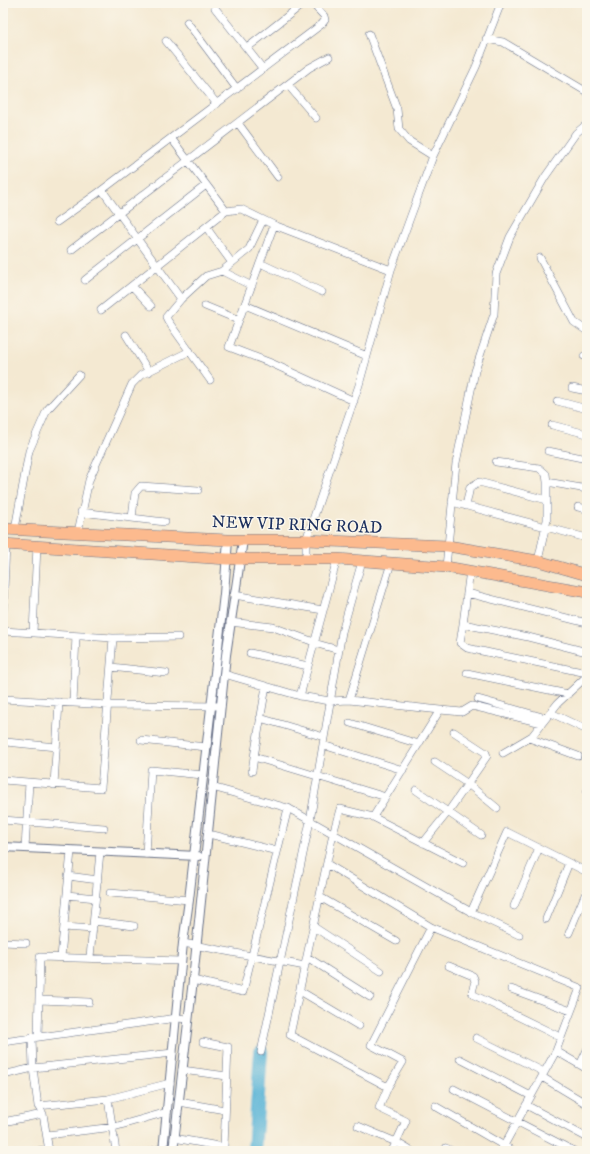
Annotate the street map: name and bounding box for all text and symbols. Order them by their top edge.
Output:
street label: NEW VIP RING ROAD [211,511,383,539]

